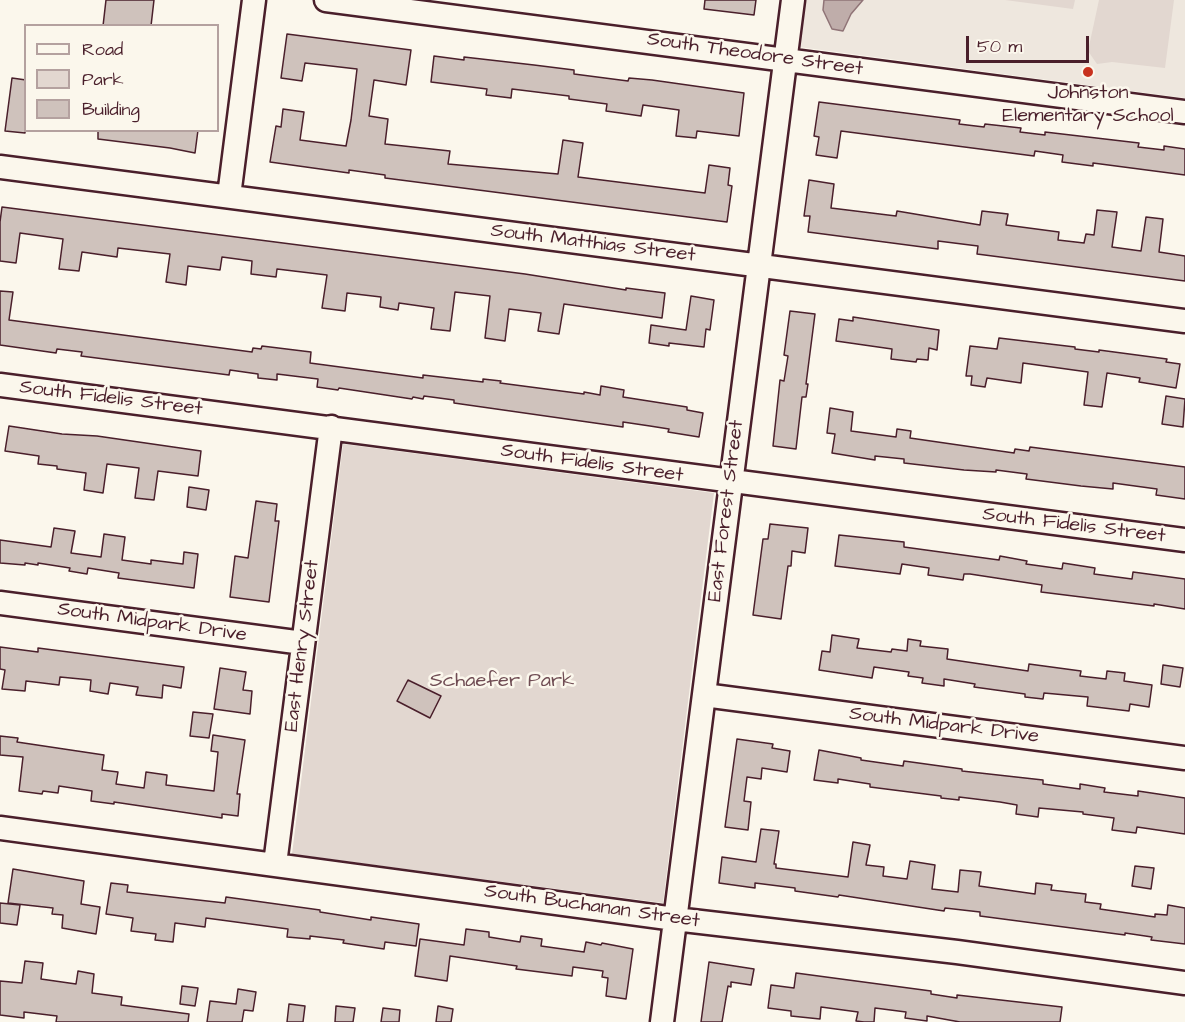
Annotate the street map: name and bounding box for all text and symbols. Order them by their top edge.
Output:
legend [24,24,219,132]
scale bar [969,24,1092,62]
street label: South Theodore Street [646,28,864,82]
text: 50 m [977,34,1022,59]
text: Road [82,37,123,62]
marker: Johnston Elementary School [1081,65,1095,79]
text: Park [82,67,124,92]
place label: Johnston Elementary School [1002,82,1174,129]
text: Building [82,97,140,122]
street label: South Matthias Street [489,220,697,268]
street label: South Fidelis Street [18,376,204,422]
street label: East Forest Street [704,419,750,603]
street label: South Fidelis Street [499,439,685,489]
street label: South Fidelis Street [981,503,1167,549]
street label: East Henry Street [281,559,325,733]
street label: South Midpark Drive [56,598,248,648]
park label: Schaefer Park [430,670,574,694]
street label: South Midpark Drive [848,702,1040,750]
street label: South Buchanan Street [483,880,701,934]

